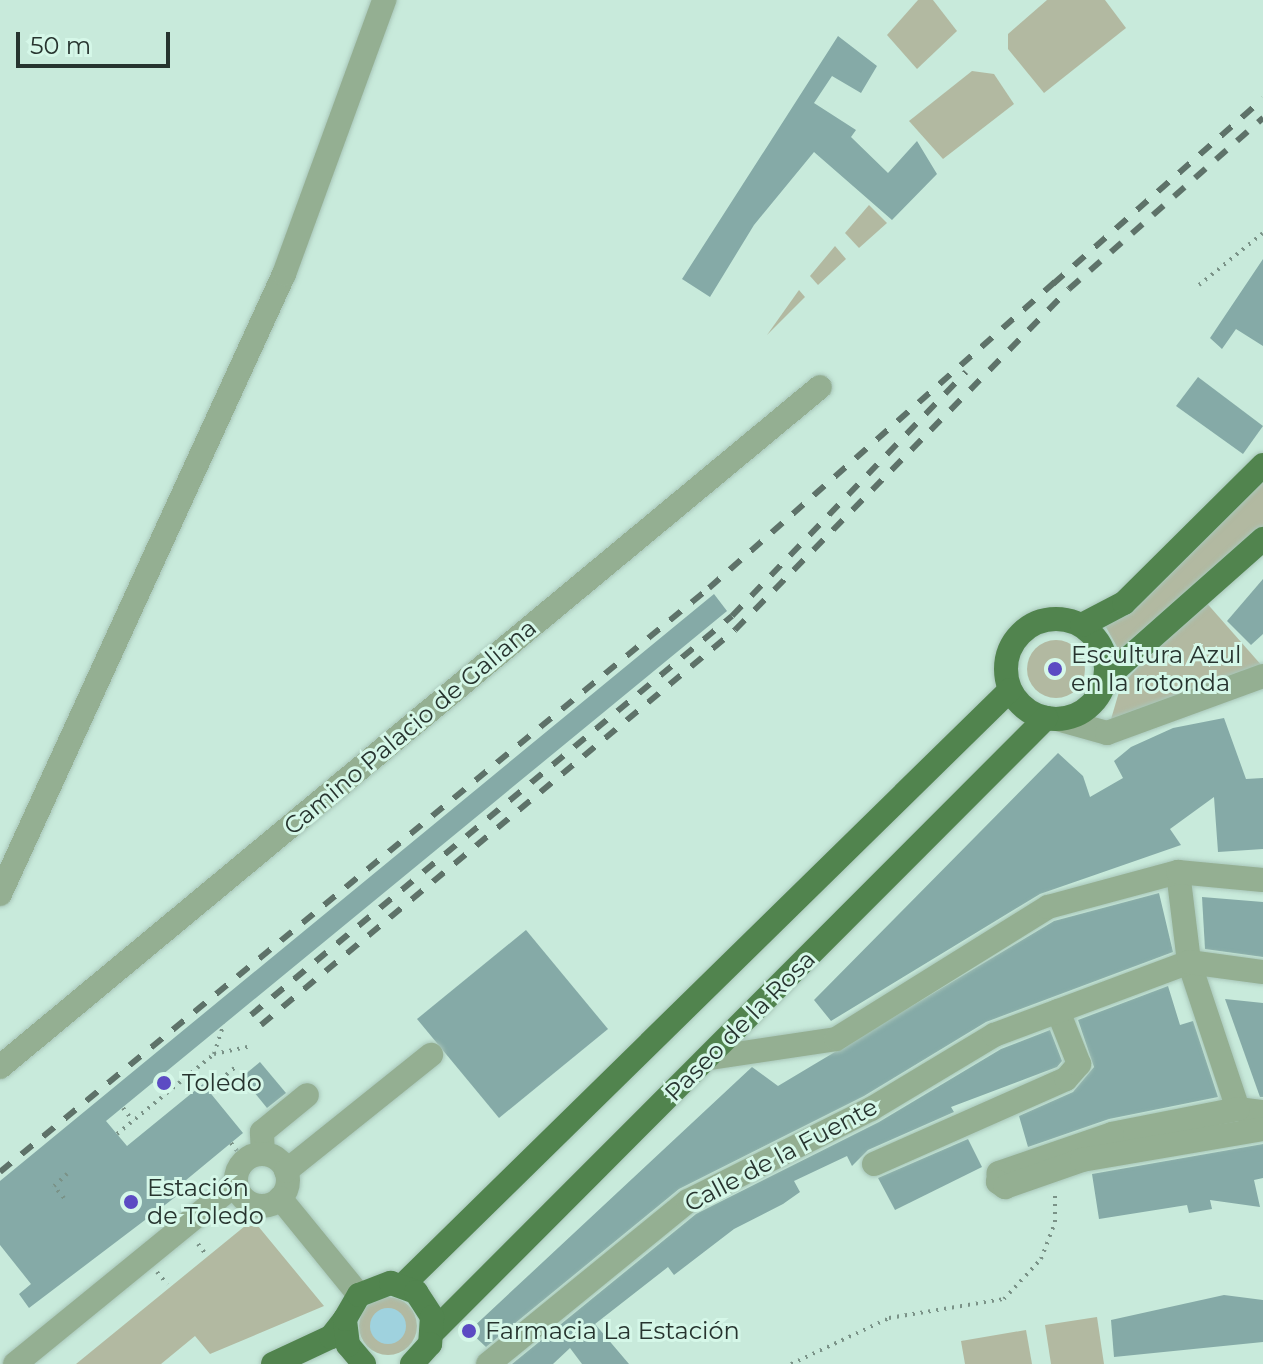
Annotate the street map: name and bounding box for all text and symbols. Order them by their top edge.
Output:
scale bar [20,16,174,66]
text: 50 m [30,31,91,60]
street label: Camino Palacio de Galiana [278,613,542,841]
place label: Escultura Azul en la rotonda [1071,641,1241,697]
marker: Escultura Azul en la rotonda [1046,660,1064,678]
street label: Paseo de la Rosa [659,945,821,1107]
place label: Toledo [182,1069,262,1097]
marker: Toledo [153,1072,175,1094]
street label: Calle de la Fuente [680,1092,882,1218]
place label: Estación de Toledo [147,1174,264,1230]
marker: Estación de Toledo [122,1193,140,1211]
place label: Farmacia La Estación [485,1317,740,1345]
marker: Farmacia La Estación [460,1322,478,1340]

